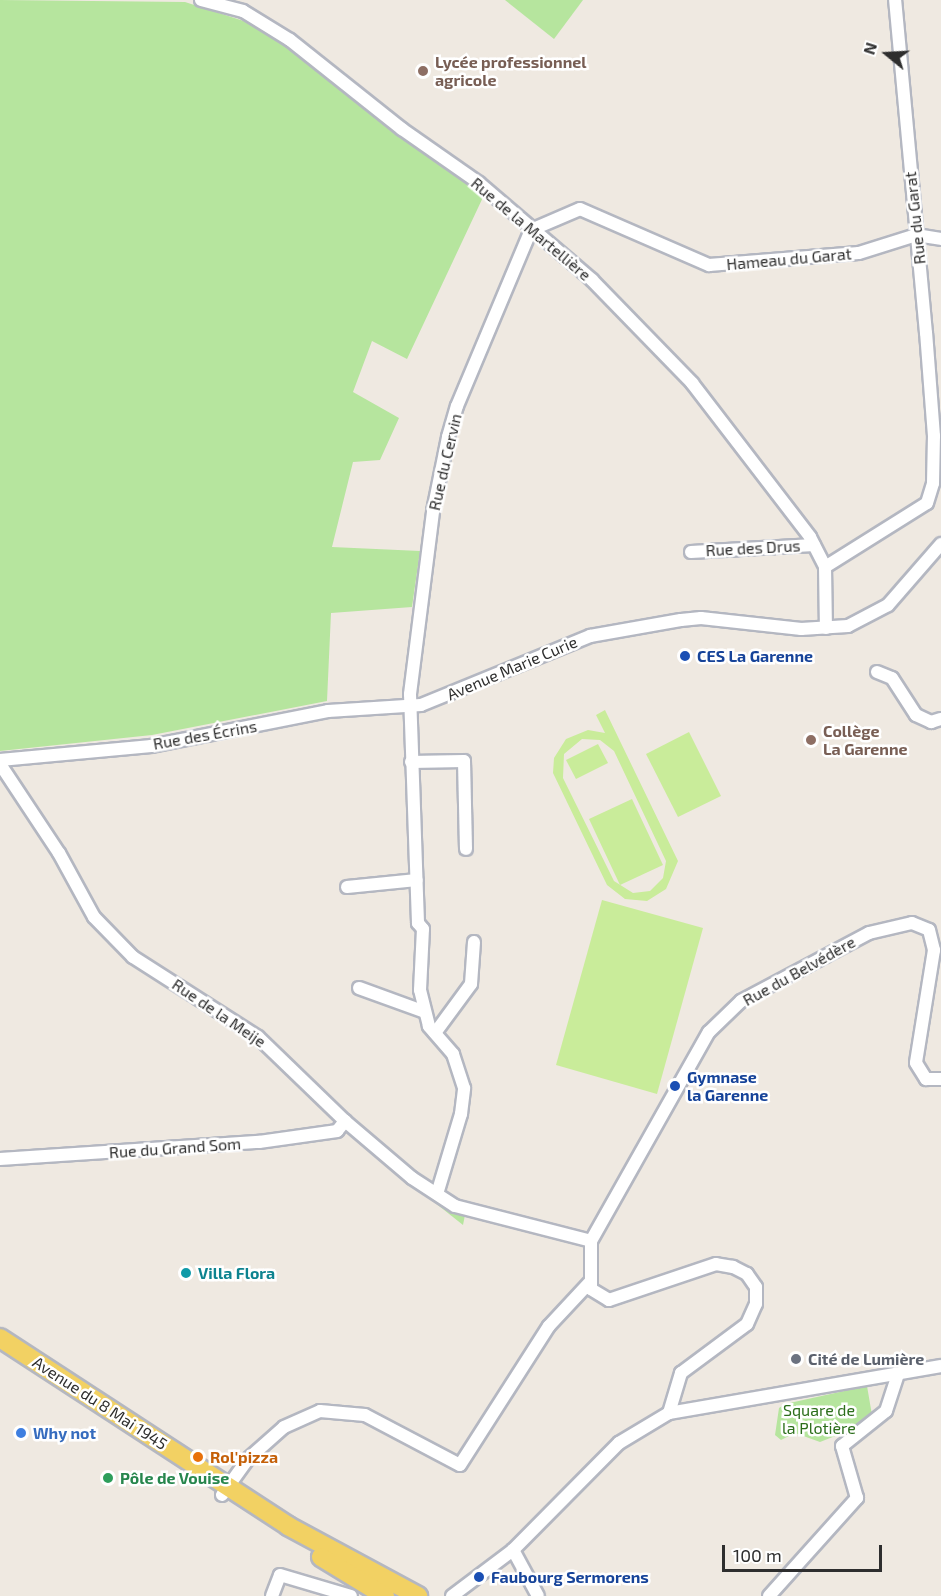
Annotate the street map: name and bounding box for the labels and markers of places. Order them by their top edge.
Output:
place label: Lycée professionnel agricole [435,52,587,90]
marker: Lycée professionnel agricole [416,64,430,78]
place label: CES La Garenne [697,646,813,666]
marker: CES La Garenne [678,649,692,663]
place label: Collège La Garenne [823,721,908,759]
marker: Collège La Garenne [804,733,818,747]
place label: Gymnase la Garenne [687,1067,768,1105]
marker: Gymnase la Garenne [668,1079,682,1093]
place label: Villa Flora [198,1263,275,1283]
marker: Villa Flora [179,1266,193,1280]
place label: Cité de Lumière [808,1349,924,1369]
marker: Cité de Lumière [789,1352,803,1366]
place label: Why not [33,1423,96,1443]
marker: Why not [14,1426,28,1440]
place label: Rol'pizza [210,1447,278,1467]
marker: Rol'pizza [191,1450,205,1464]
place label: Pôle de Vouise [120,1468,230,1488]
marker: Pôle de Vouise [101,1471,115,1485]
place label: Faubourg Sermorens [491,1567,649,1587]
marker: Faubourg Sermorens [472,1570,486,1584]

